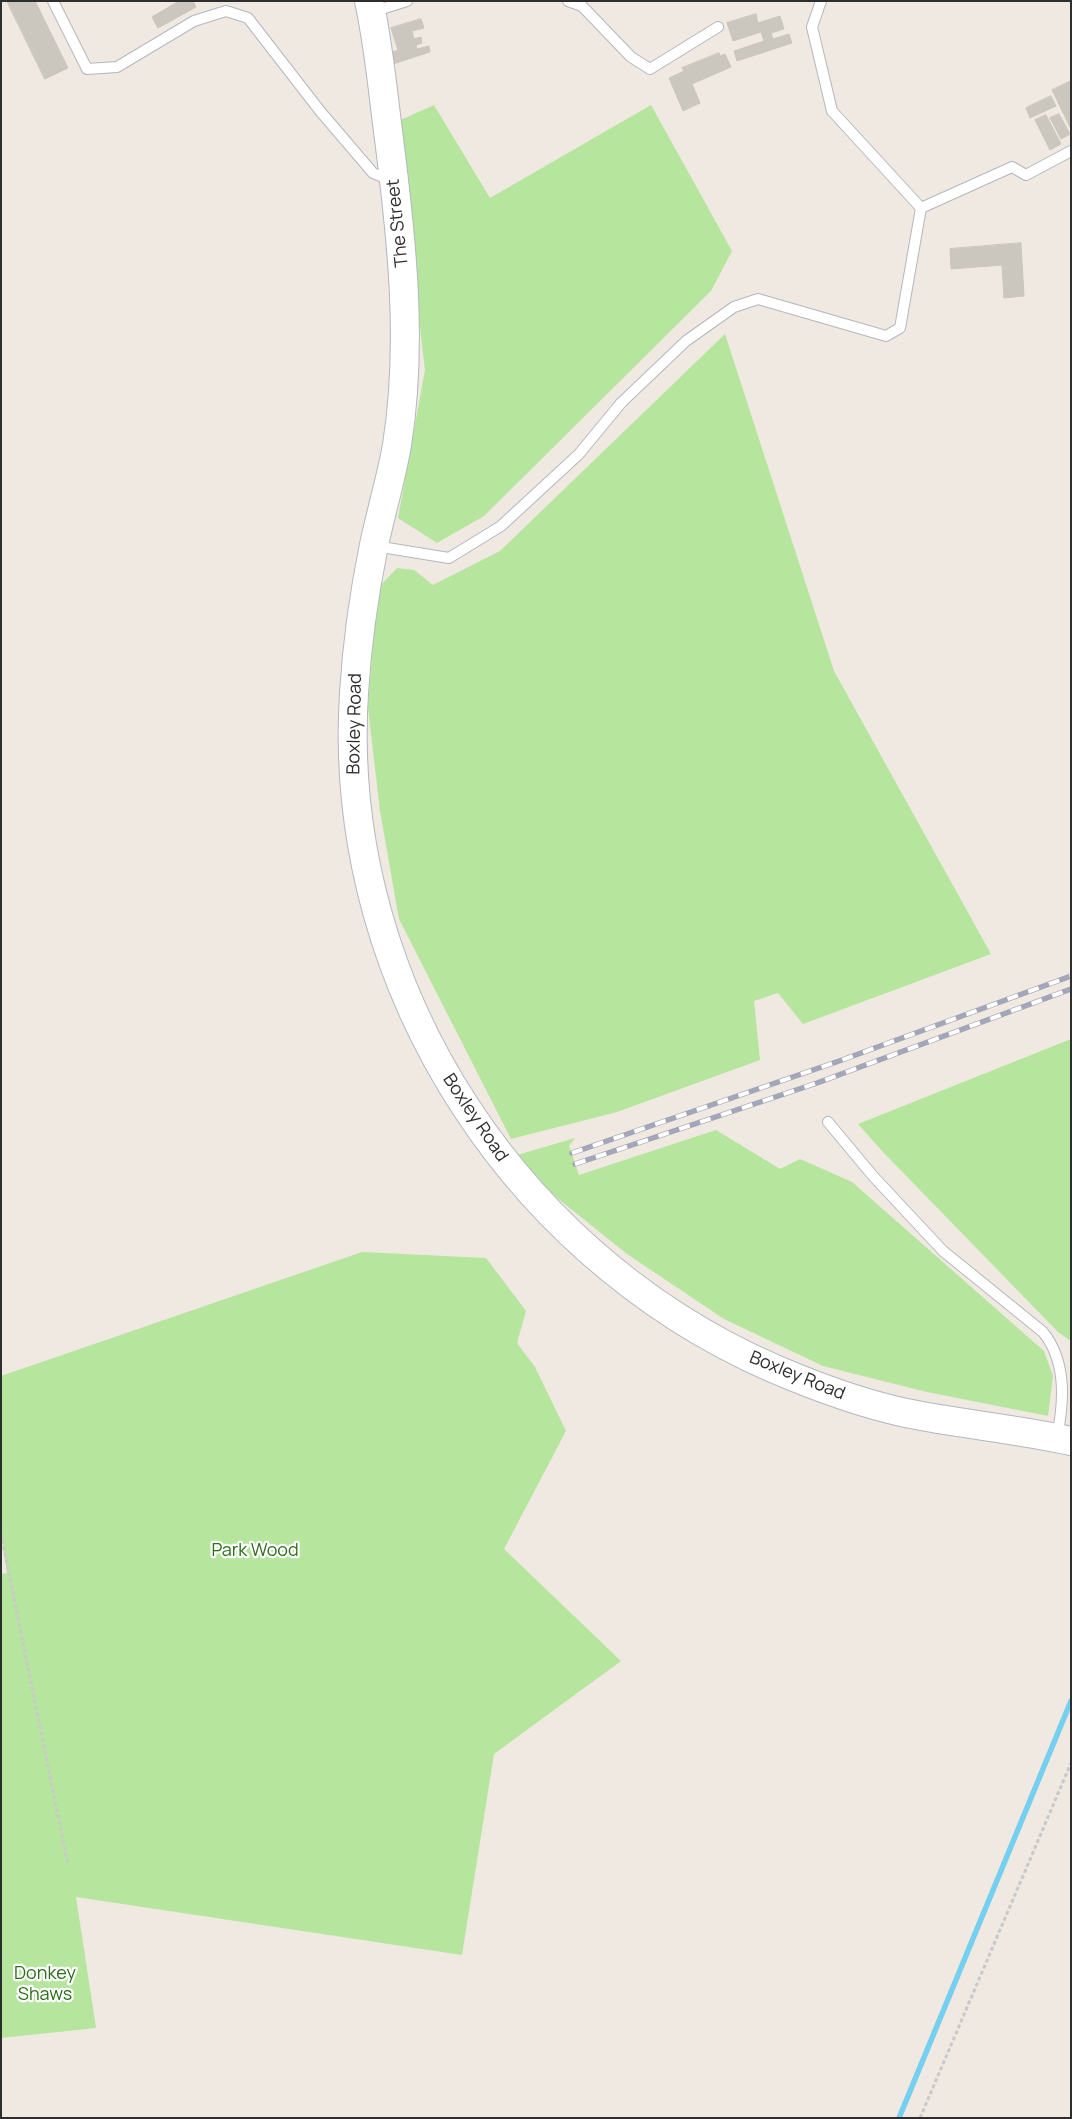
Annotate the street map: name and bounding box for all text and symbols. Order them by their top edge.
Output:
street label: The Street [383,178,413,268]
street label: Boxley Road [343,673,367,775]
street label: Boxley Road [438,1070,512,1166]
street label: Boxley Road [746,1347,848,1405]
park label: Park Wood [211,1540,299,1562]
park label: Donkey Shaws [14,1963,76,2006]

